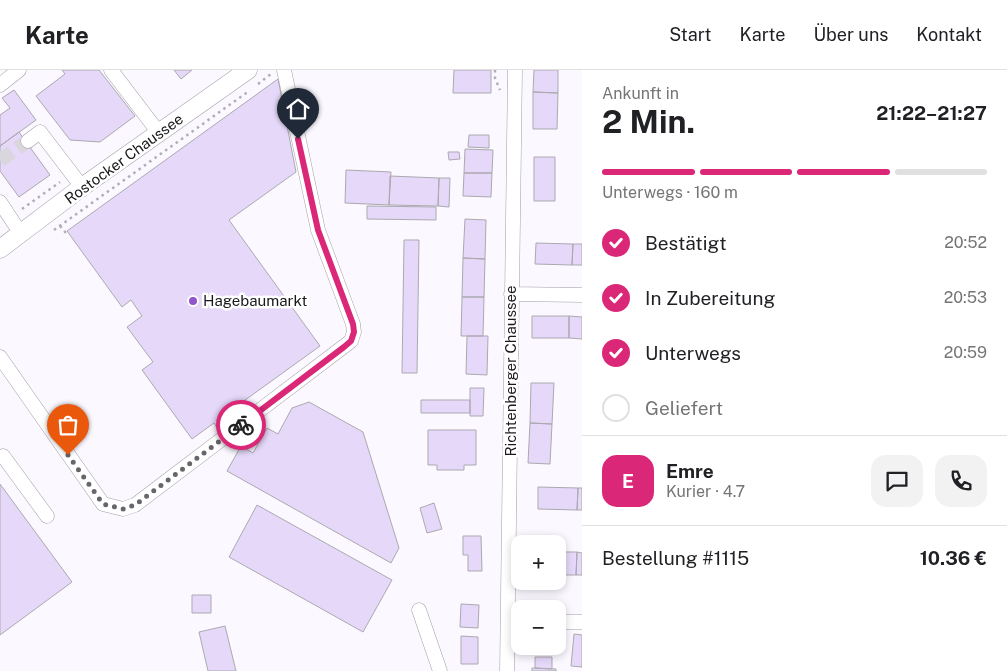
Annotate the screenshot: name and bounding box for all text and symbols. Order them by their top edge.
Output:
text: Karte [25,21,89,49]
text: Start [669,24,712,45]
text: Karte [740,24,785,45]
text: Über uns [813,24,888,45]
text: Kontakt [916,24,982,45]
text: Ankunft in [602,84,679,103]
pin [277,88,319,139]
icon: home [284,95,312,123]
text: 21:22–21:27 [876,102,987,124]
text: 2 Min. [602,103,695,140]
street label: Rostocker Chaussee [61,110,186,207]
text: Unterwegs · 160 m [602,183,738,202]
icon: check [602,229,630,257]
text: Bestätigt [645,232,727,254]
text: 20:52 [944,233,987,252]
icon: check [602,284,630,312]
street label: Richtenberger Chaussee [502,285,519,457]
text: In Zubereitung [645,287,775,309]
text: 20:53 [944,288,987,307]
place label: Hagebaumarkt [203,292,308,309]
marker: Hagebaumarkt [187,295,199,307]
icon: check [602,339,630,367]
text: Unterwegs [645,342,741,364]
text: 20:59 [944,343,987,362]
text: Geliefert [645,397,723,419]
courier [216,400,266,450]
pin [47,404,89,455]
icon: bag [54,411,82,439]
icon: bike [227,411,255,439]
button: chat [871,455,923,507]
button: phone [935,455,987,507]
text: Emre [666,460,714,482]
text: E [622,470,634,492]
text: Kurier · 4.7 [666,482,745,501]
map controls [511,535,566,655]
button: + [511,535,566,590]
text: Bestellung #1115 [602,547,749,569]
text: 10.36 € [920,547,987,569]
button: − [511,600,566,655]

